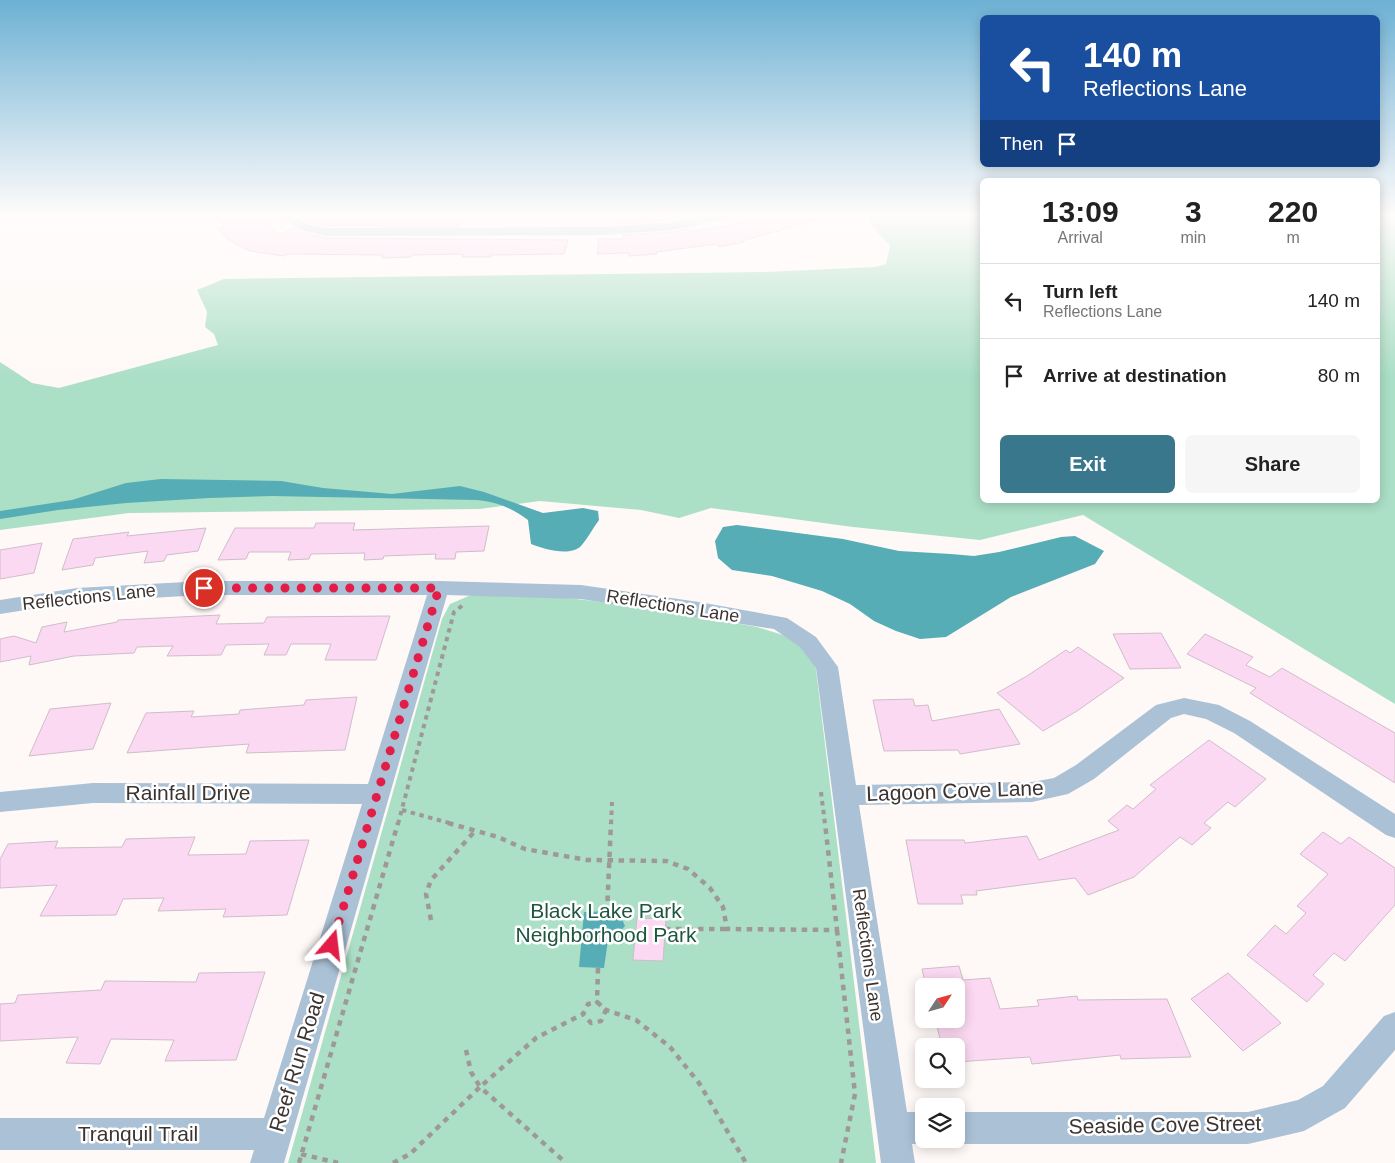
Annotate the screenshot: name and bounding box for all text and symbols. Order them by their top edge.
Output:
icon: left [1000,35,1065,100]
text: 140 m [1083,35,1182,74]
text: Reflections Lane [1083,76,1247,101]
icon: arrive [1053,130,1081,158]
text: Then [1000,133,1043,154]
text: 13:09 [1042,195,1119,228]
text: 3 [1185,195,1202,228]
text: 220 [1268,195,1318,228]
text: Arrival [1058,229,1103,246]
text: min [1180,229,1206,246]
text: m [1286,229,1300,246]
text: Turn left [1043,281,1118,302]
icon: left [1000,287,1028,315]
text: 140 m [1307,290,1360,311]
text: Reflections Lane [1043,303,1162,320]
icon: arrive [1000,362,1028,390]
text: Arrive at destination [1043,365,1227,386]
text: 80 m [1318,365,1360,386]
button: Exit [1000,435,1175,493]
button: Share [1185,435,1360,493]
pin [183,567,225,609]
icon: arrive [190,574,218,602]
street label: Reflections Lane [21,580,157,614]
street label: Reflections Lane [605,586,741,626]
street label: Lagoon Cove Lane [866,776,1044,805]
street label: Rainfall Drive [126,781,250,804]
street label: Reflections Lane [849,887,887,1023]
park label: Black Lake Park Neighborhood Park [516,899,697,946]
position arrow [305,918,357,970]
north arrow [915,978,965,1028]
map controls [915,978,965,1148]
street label: Reef Run Road [264,989,329,1134]
button: search [915,1038,965,1088]
button: layers [915,1098,965,1148]
street label: Seaside Cove Street [1069,1111,1262,1138]
street label: Tranquil Trail [78,1122,198,1145]

